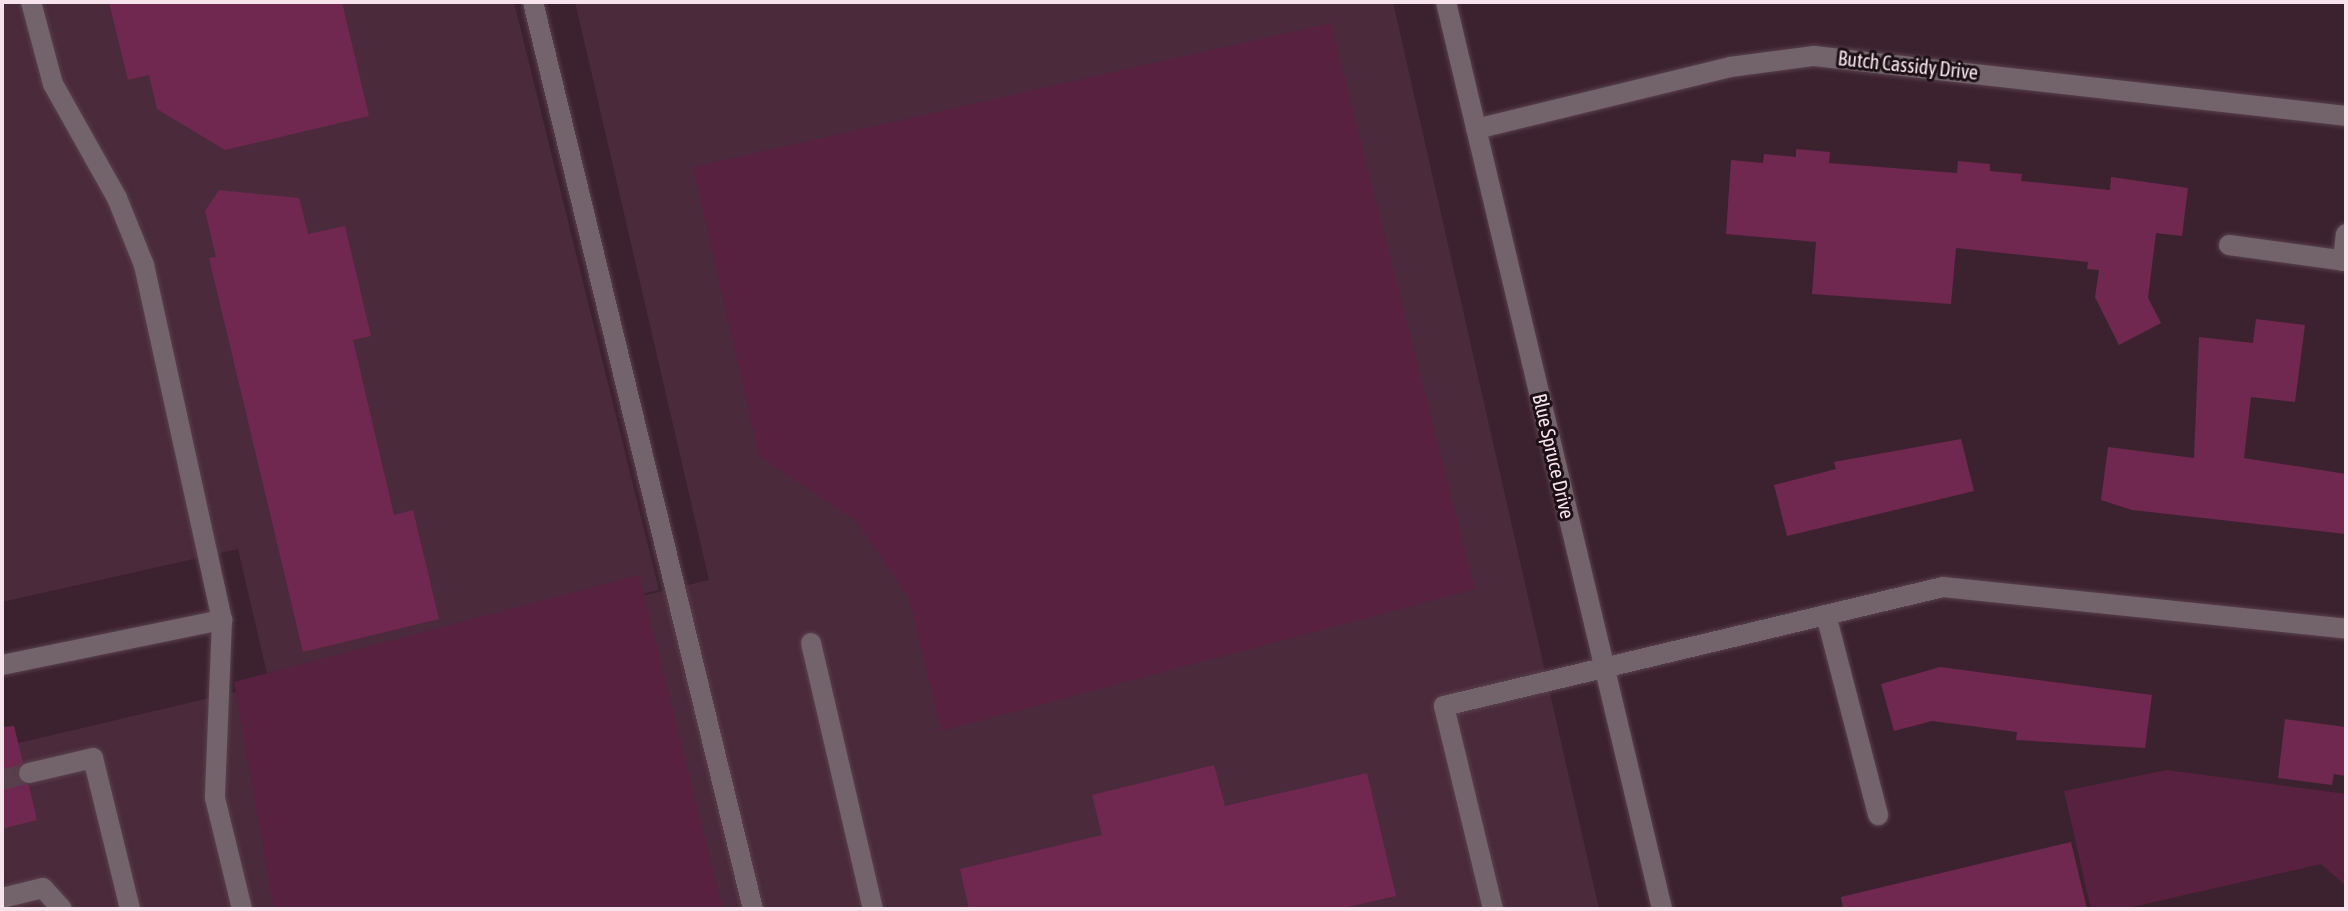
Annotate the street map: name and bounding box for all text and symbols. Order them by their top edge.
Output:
street label: Butch Cassidy Drive [1837,46,1979,84]
street label: Blue Spruce Drive [1528,391,1580,521]

